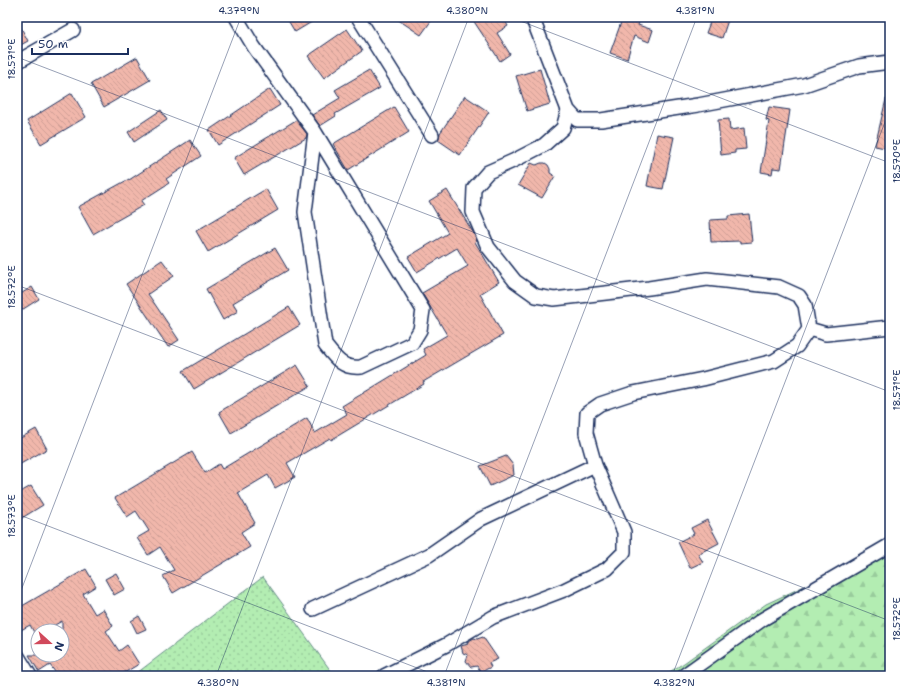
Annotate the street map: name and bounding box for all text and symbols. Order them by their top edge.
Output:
text: 4.379°N [218,4,260,17]
text: 4.380°N [446,4,488,17]
text: 4.381°N [675,4,715,17]
scale bar [32,30,128,56]
text: 50 m [38,36,68,52]
text: 18.571°E [5,39,18,79]
text: 18.570°E [890,139,903,183]
text: 18.572°E [5,265,18,309]
text: 18.571°E [890,370,903,410]
text: 18.573°E [5,494,18,538]
text: 18.572°E [890,597,903,641]
north arrow [30,623,70,663]
text: N [50,640,67,653]
text: 4.380°N [197,676,239,689]
text: 4.381°N [426,676,466,689]
text: 4.382°N [653,676,695,689]

